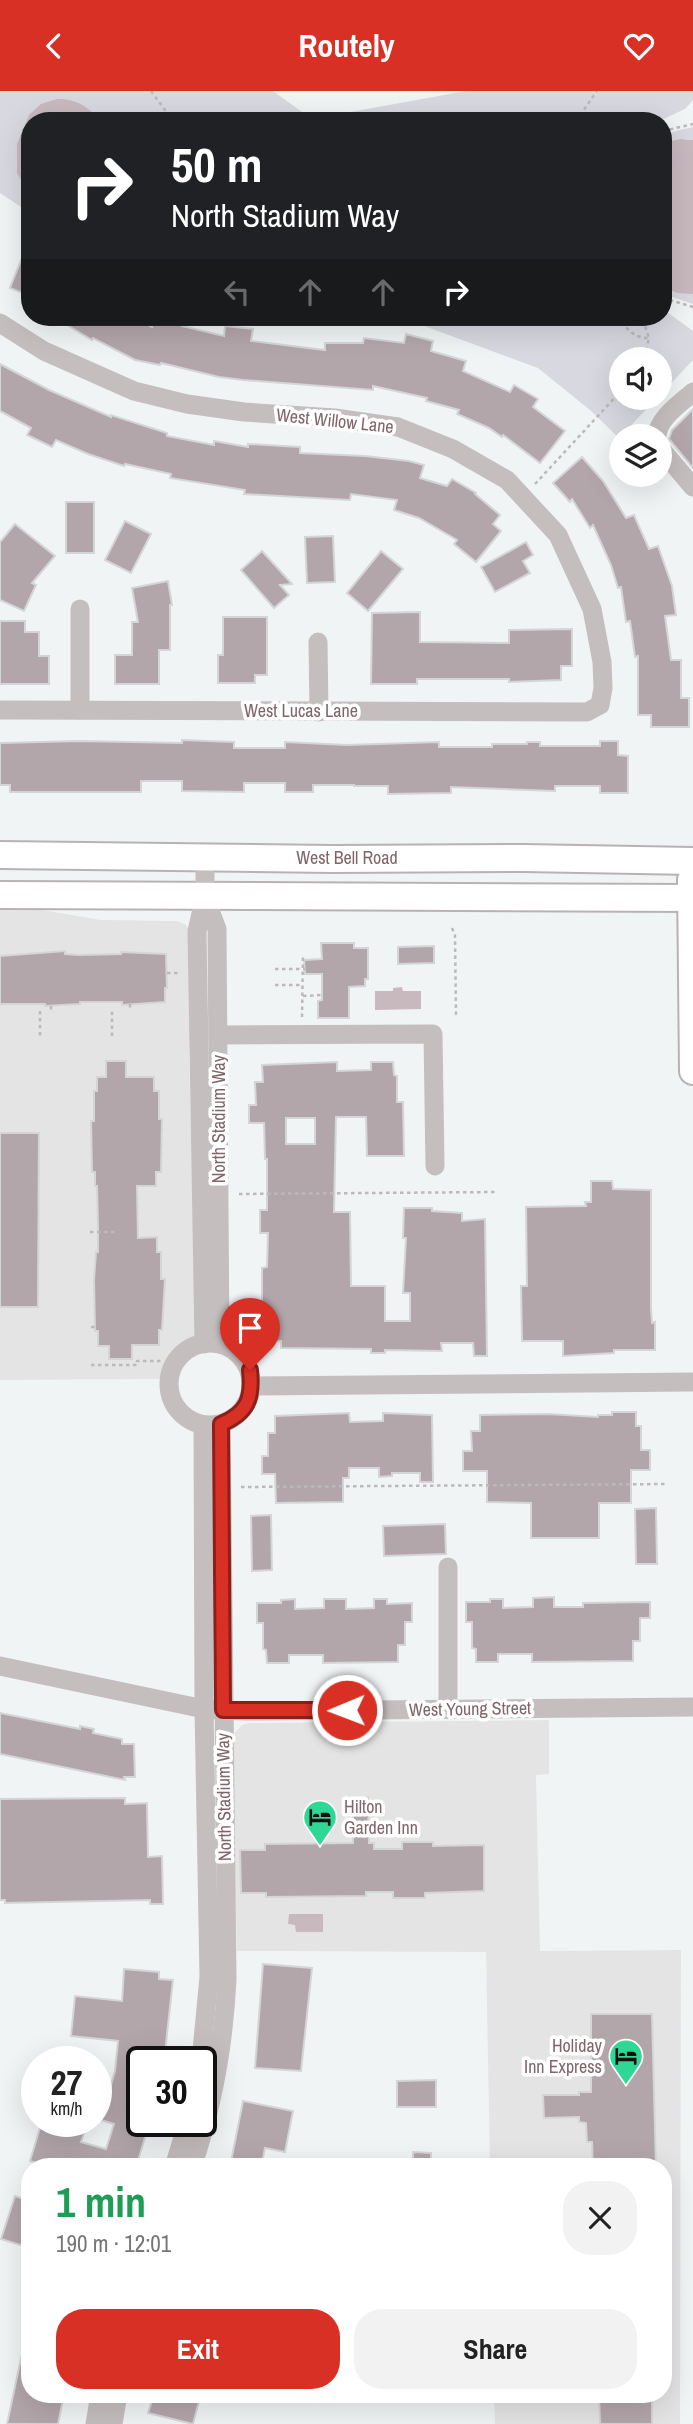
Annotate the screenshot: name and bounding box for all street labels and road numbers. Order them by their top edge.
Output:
street label: West Willow Lane [275,402,395,439]
street label: West Lucas Lane [244,698,358,723]
street label: West Bell Road [296,845,398,870]
street label: North Stadium Way [206,1054,231,1183]
street label: West Young Street [409,1695,531,1722]
street label: North Stadium Way [210,1732,237,1861]

